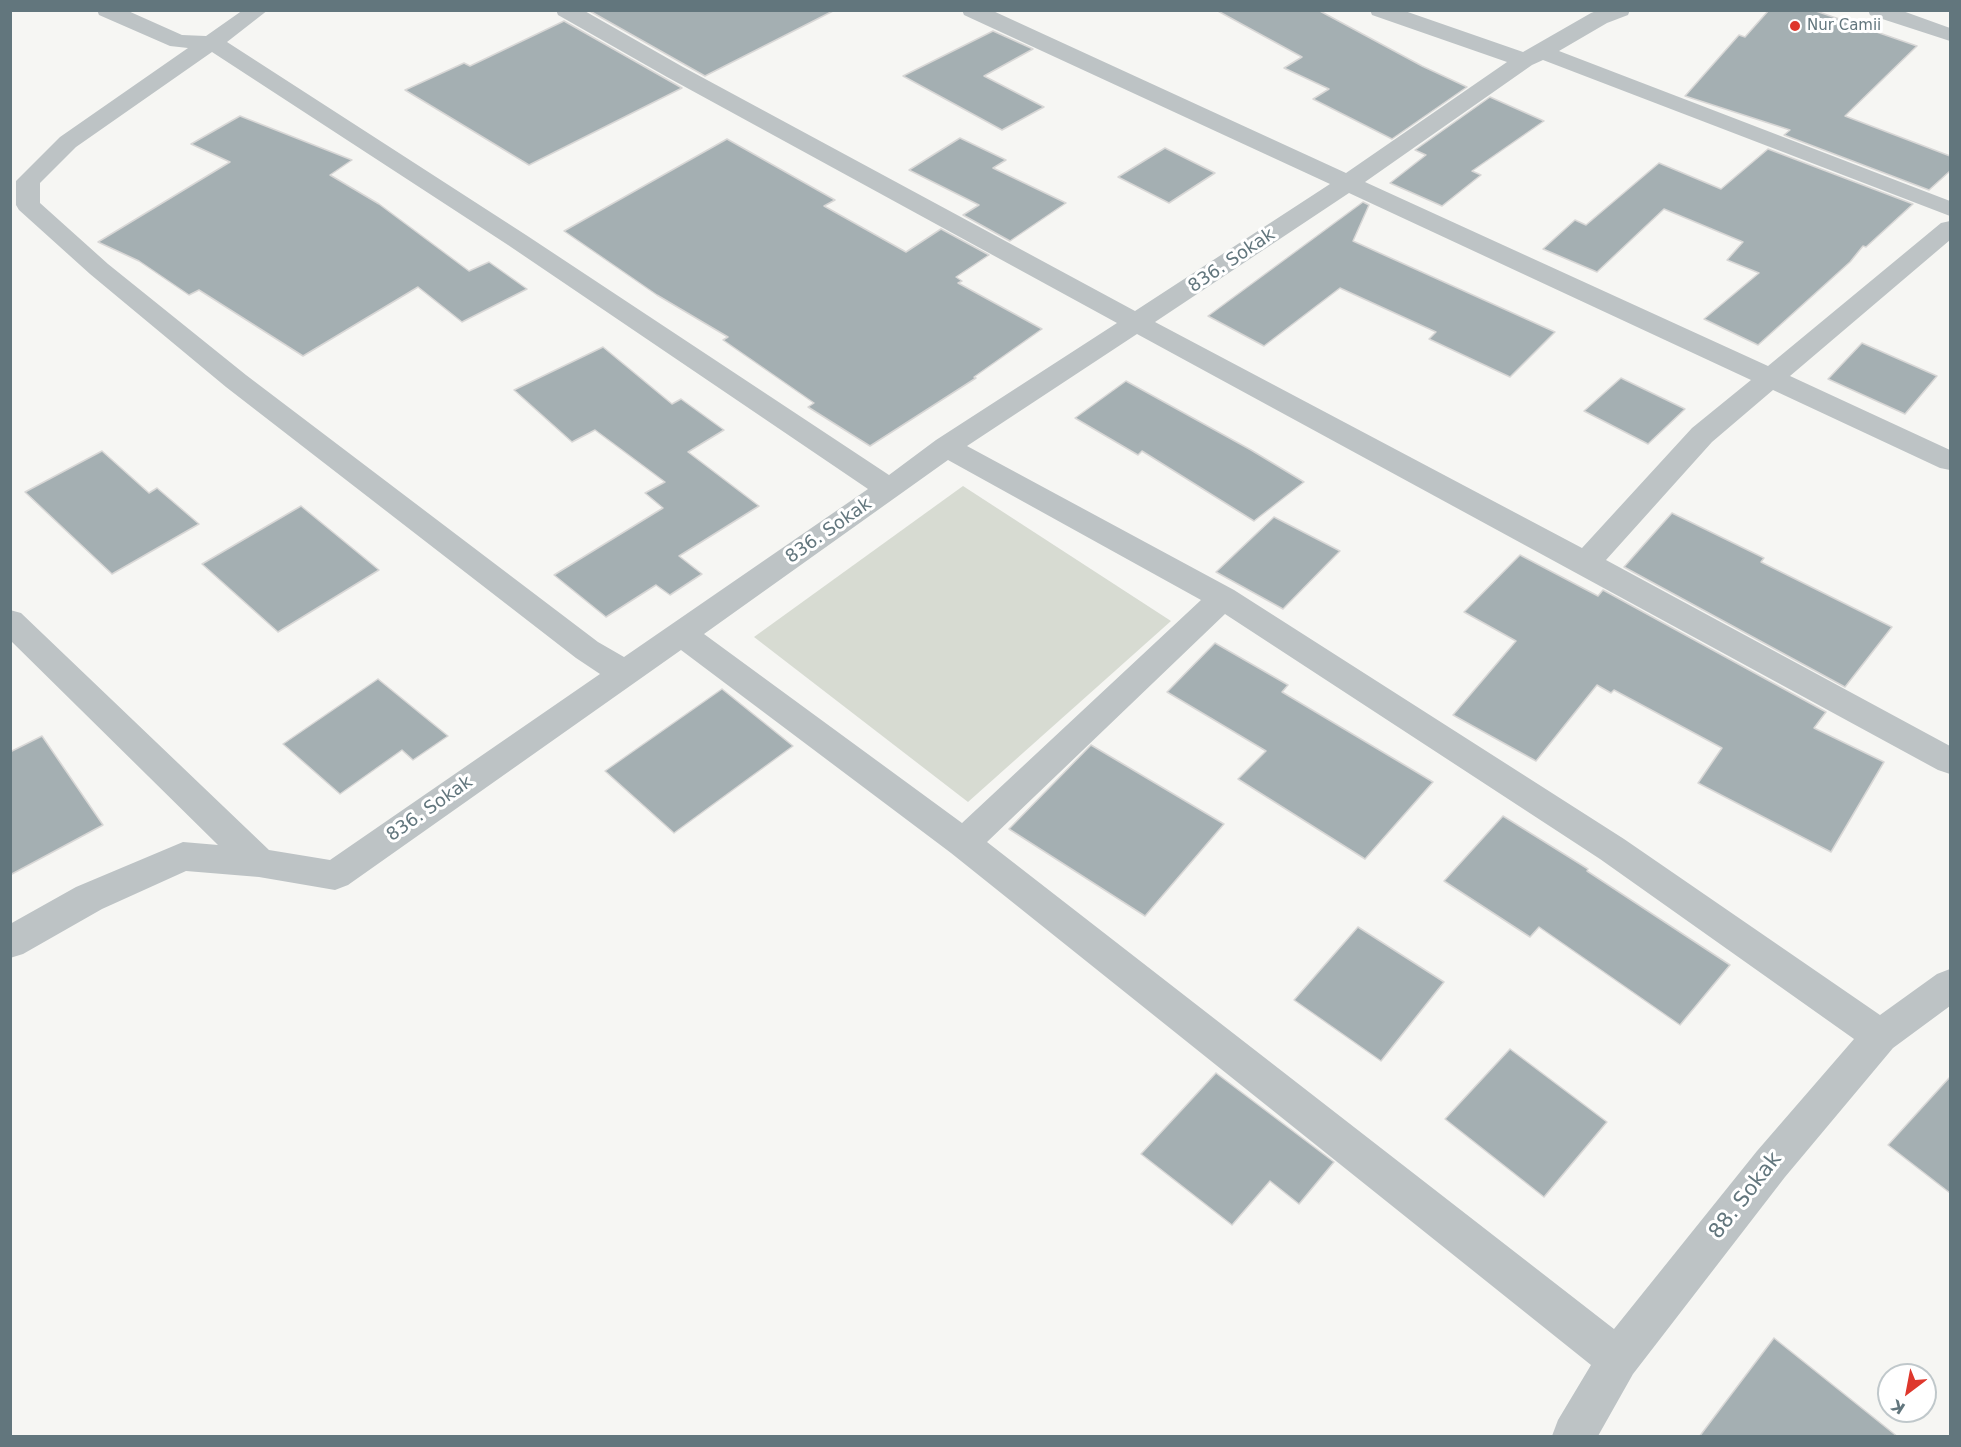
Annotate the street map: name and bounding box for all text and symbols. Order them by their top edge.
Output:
place label: Nur Camii [1807,17,1881,35]
marker: Nur Camii [1788,19,1802,33]
street label: 836. Sokak [1185,224,1279,298]
street label: 836. Sokak [782,494,876,568]
street label: 836. Sokak [383,772,477,846]
street label: 88. Sokak [1704,1148,1788,1244]
north arrow [1877,1363,1937,1423]
text: K [1888,1396,1909,1418]

